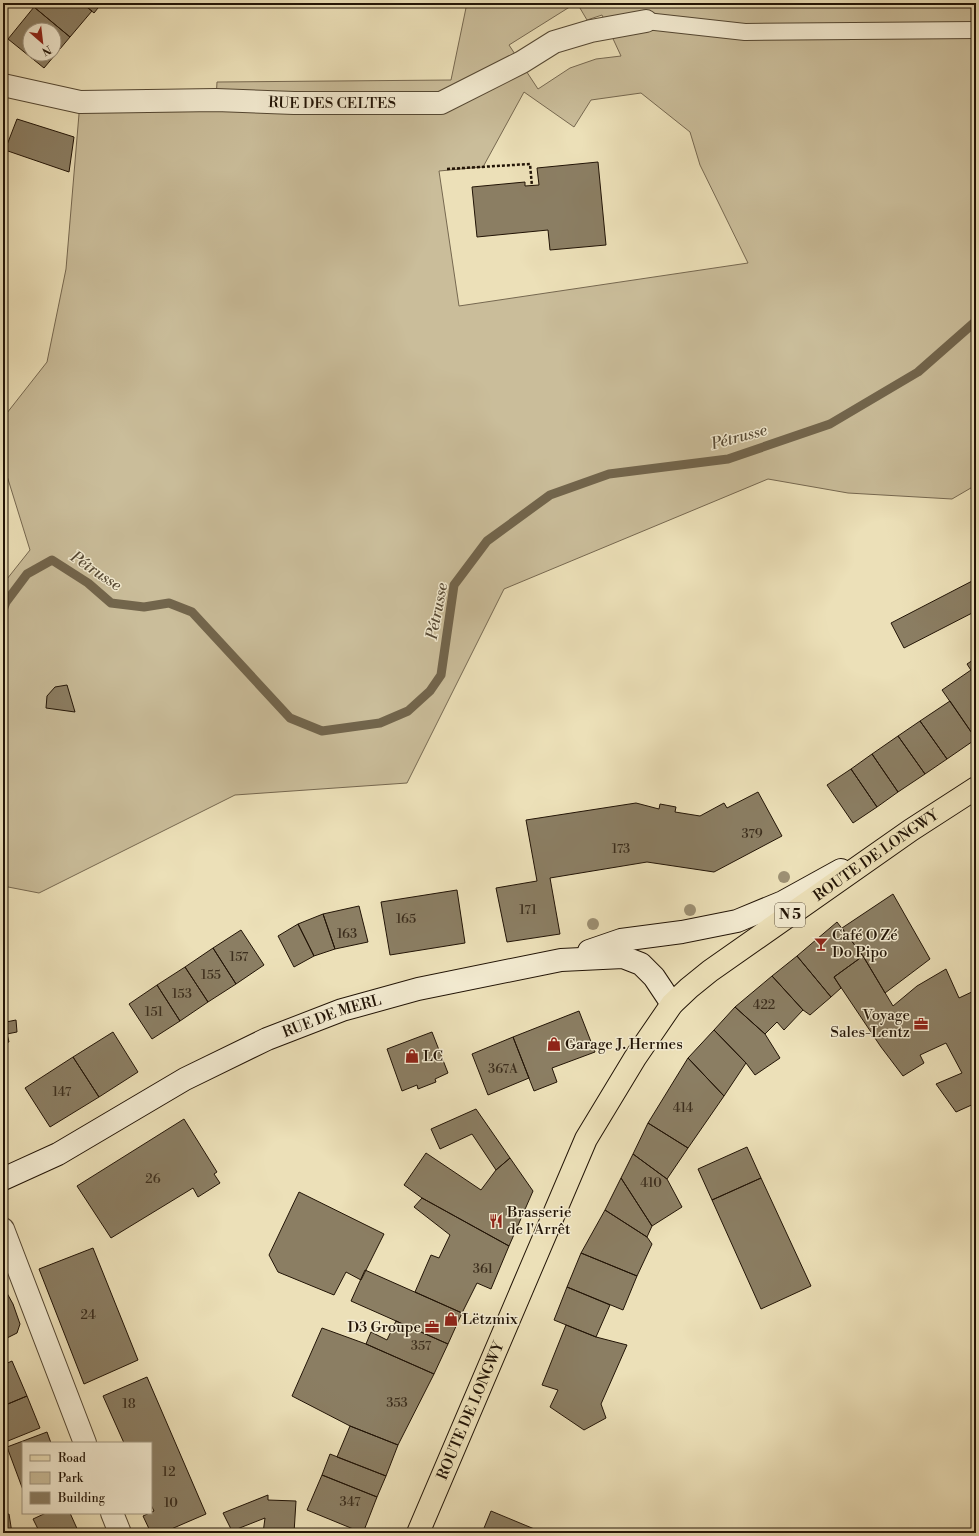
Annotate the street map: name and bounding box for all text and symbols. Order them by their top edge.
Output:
north arrow [22,22,62,62]
text: N [39,42,53,58]
street label: RUE DES CELTES [268,93,396,113]
water label: Pétrusse [708,420,770,454]
water label: Pétrusse [66,546,126,596]
water label: Pétrusse [422,581,452,642]
street label: ROUTE DE LONGWY [809,805,943,905]
house number: 379 [741,826,763,842]
house number: 173 [612,841,630,857]
house number: 171 [519,902,537,918]
road number: N 5 [775,903,805,927]
house number: 165 [396,911,416,927]
house number: 163 [337,926,357,942]
place label: Café O Zé Do Pipo [832,926,898,962]
bar icon: Café O Zé Do Pipo [813,936,829,952]
house number: 157 [230,949,249,965]
house number: 155 [201,967,221,983]
house number: 153 [172,986,192,1002]
street label: RUE DE MERL [279,990,383,1042]
house number: 422 [753,997,775,1013]
house number: 151 [145,1004,164,1020]
place label: Voyage Sales-Lentz [830,1006,910,1042]
office icon: Voyage Sales-Lentz [913,1016,929,1032]
place label: Garage J. Hermes [565,1035,683,1054]
shop icon: Garage J. Hermes [546,1036,562,1052]
place label: LC [423,1047,443,1066]
shop icon: LC [404,1048,420,1064]
house number: 367A [488,1061,519,1077]
house number: 147 [53,1084,72,1100]
house number: 414 [673,1100,694,1116]
house number: 26 [145,1171,161,1187]
house number: 410 [640,1175,662,1191]
place label: Brasserie de l'Arrêt [506,1203,572,1239]
restaurant icon: Brasserie de l'Arrêt [488,1213,504,1229]
house number: 361 [473,1261,494,1277]
house number: 24 [80,1307,96,1323]
place label: Lëtzmix [462,1310,518,1329]
shop icon: Lëtzmix [443,1311,459,1327]
place label: D3 Groupe [347,1318,421,1337]
office icon: D3 Groupe [424,1319,440,1335]
house number: 357 [411,1338,432,1354]
street label: ROUTE DE LONGWY [432,1338,508,1483]
house number: 353 [386,1395,408,1411]
house number: 18 [122,1396,136,1412]
legend [22,1442,152,1514]
text: Road [58,1451,86,1466]
house number: 12 [162,1464,176,1480]
text: Park [58,1471,84,1486]
text: Building [57,1491,106,1506]
house number: 347 [339,1494,361,1510]
house number: 10 [164,1495,178,1511]

